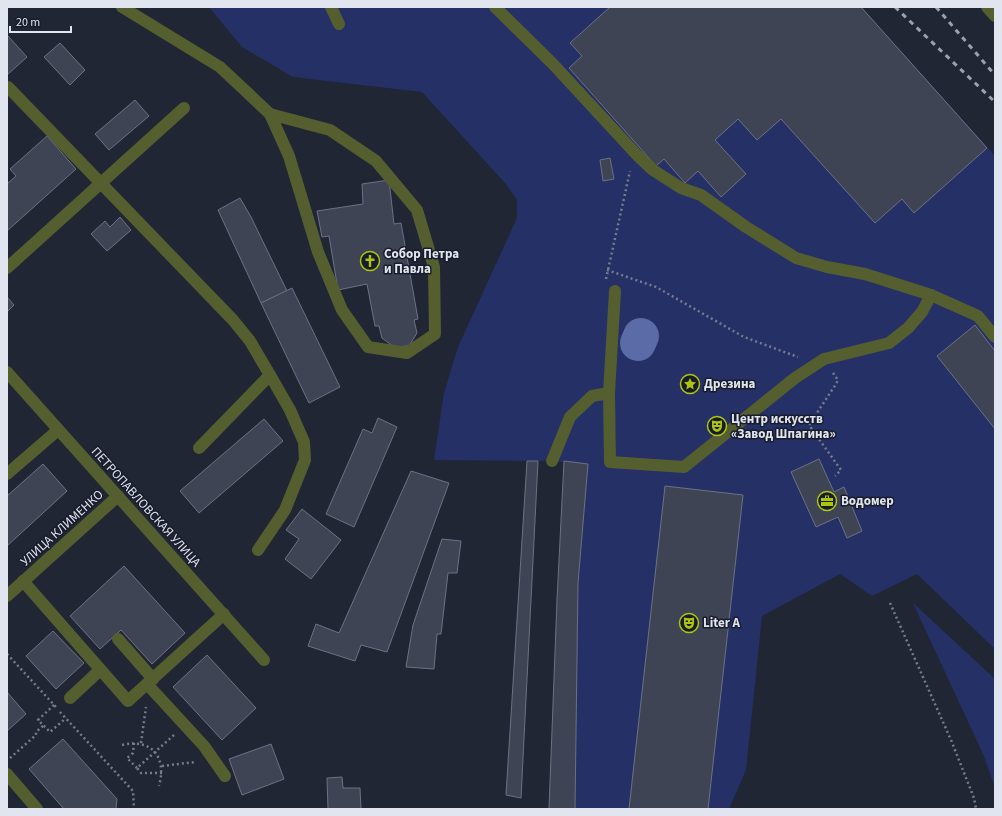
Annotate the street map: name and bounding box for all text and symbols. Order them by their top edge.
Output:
scale bar [10,8,71,34]
text: 20 m [16,14,40,31]
place label: Собор Петра и Павла [384,245,459,278]
church icon: Собор Петра и Павла [359,250,381,272]
place icon: Дрезина [679,373,701,395]
place label: Дрезина [704,375,755,393]
place label: Центр искусств «Завод Шпагина» [731,410,836,443]
theatre icon: Центр искусств «Завод Шпагина» [706,415,728,437]
street label: ПЕТРОПАВЛОВСКАЯ УЛИЦА [87,443,205,572]
street label: УЛИЦА КЛИМЕНКО [17,486,107,570]
office icon: Водомер [816,490,838,512]
place label: Водомер [841,492,894,510]
theatre icon: Liter A [678,612,700,634]
place label: Liter A [703,614,741,632]

